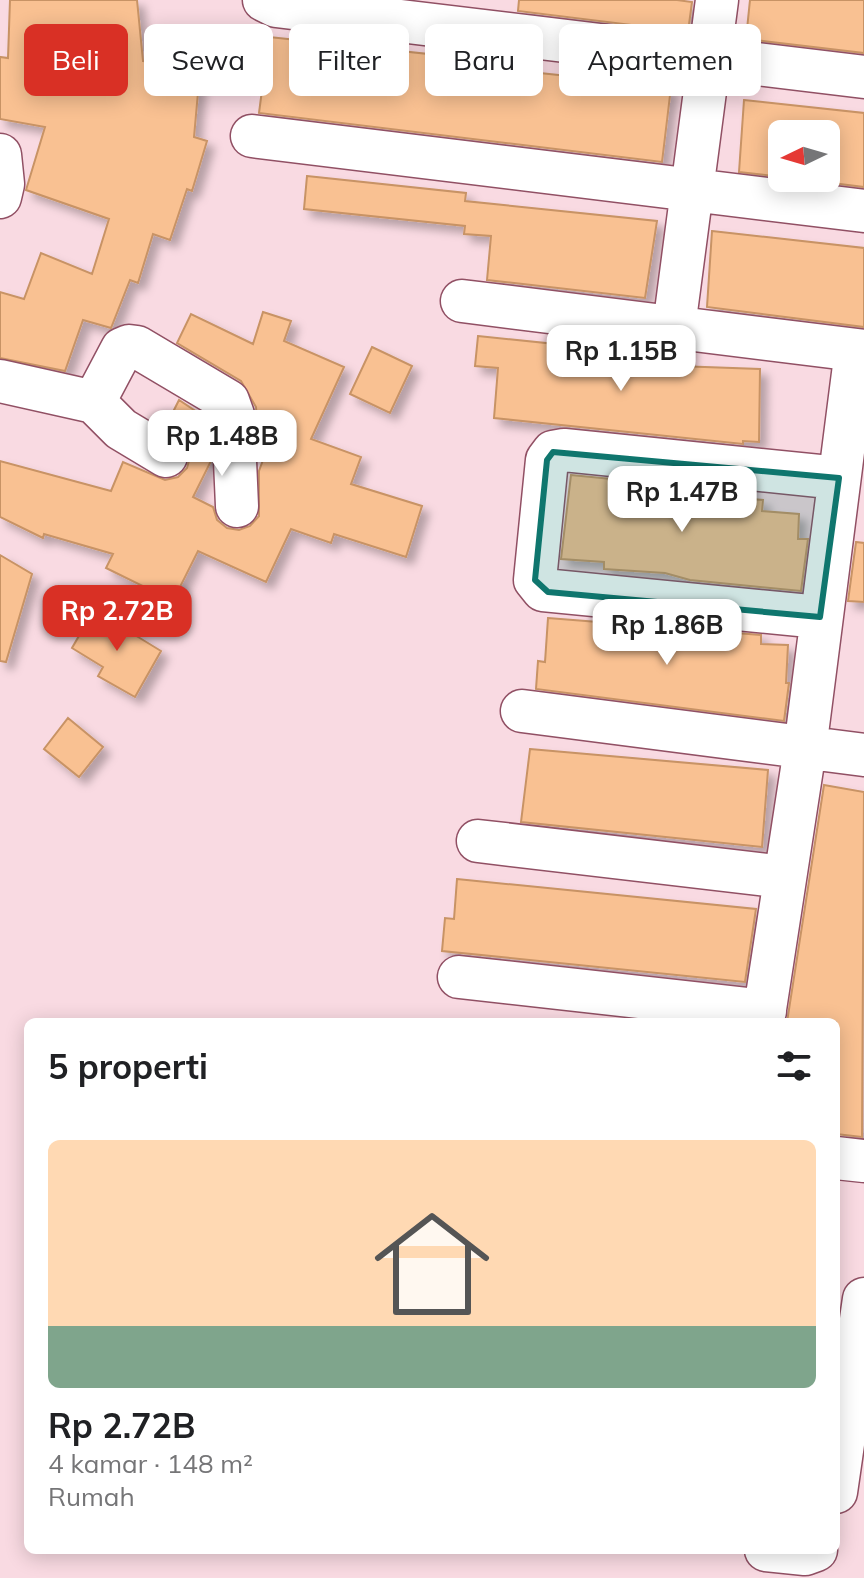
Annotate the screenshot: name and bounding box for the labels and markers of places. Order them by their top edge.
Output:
pin: Rp 1.15B [538,325,704,393]
pin: Rp 1.48B [139,410,305,478]
pin: Rp 1.47B [599,466,765,534]
pin: Rp 2.72B [34,585,200,653]
pin: Rp 1.86B [584,599,750,667]

